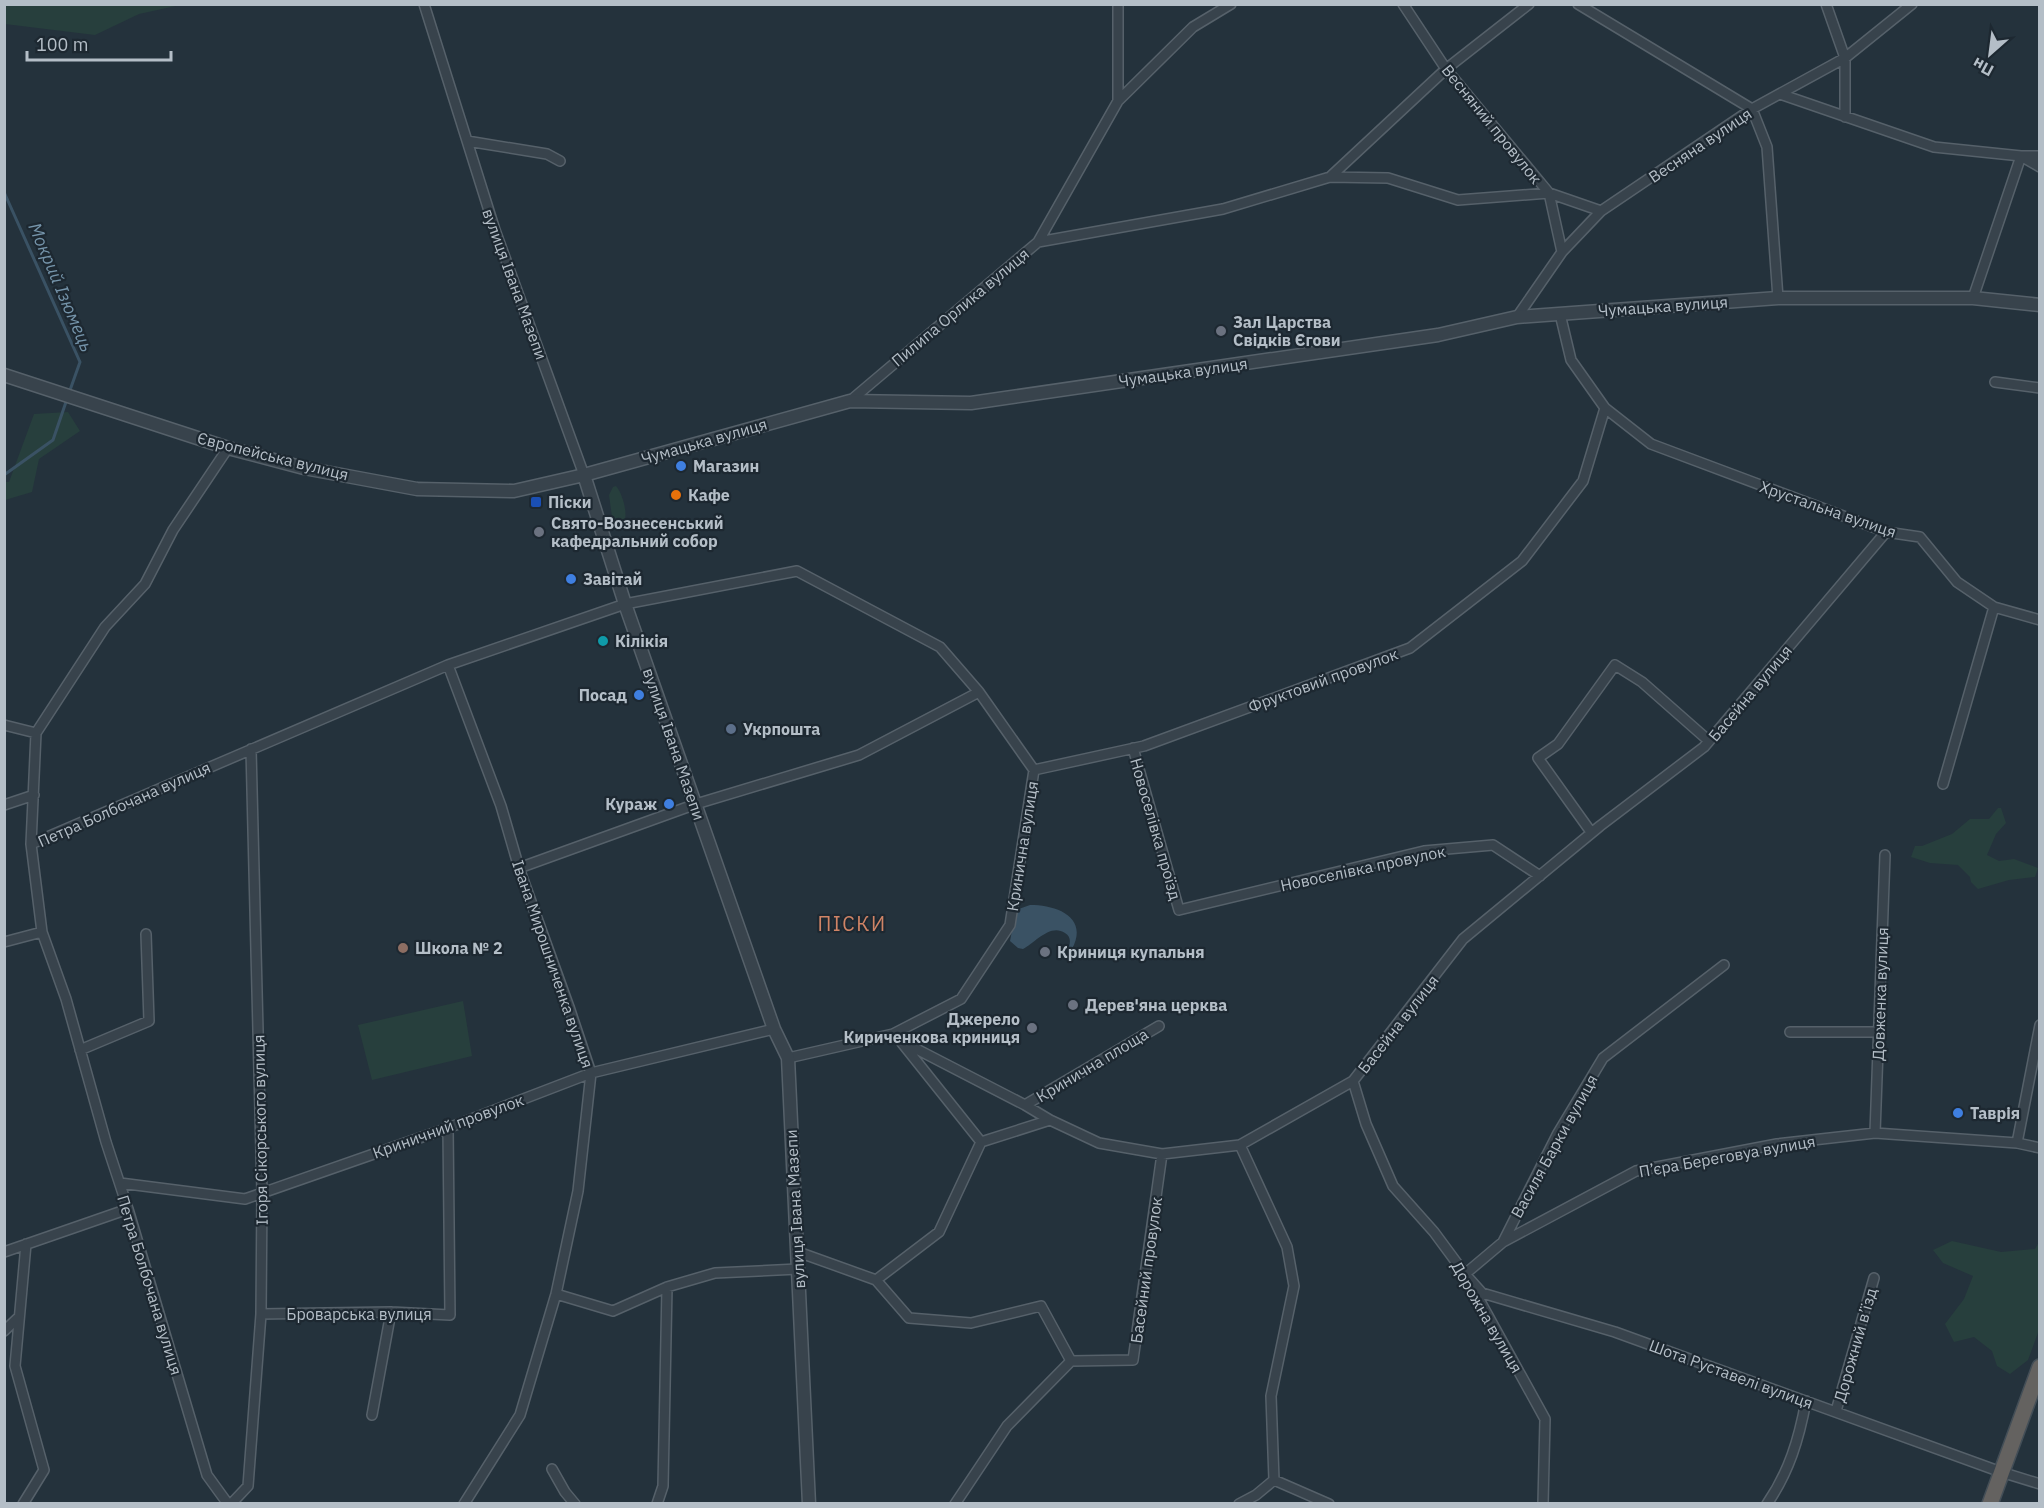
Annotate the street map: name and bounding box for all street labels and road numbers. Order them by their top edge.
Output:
street label: Весняний провулок [1438,60,1546,188]
street label: Весняна вулиця [1645,103,1755,187]
street label: вулиця Івана Мазепи [478,206,552,362]
street label: Пилипа Орлика вулиця [887,244,1033,370]
street label: Чумацька вулиця [1597,291,1729,321]
street label: Чумацька вулиця [1117,353,1249,391]
street label: Чумацька вулиця [639,413,769,469]
street label: Європейська вулиця [195,428,351,484]
street label: Хрустальна вулиця [1757,476,1899,542]
street label: Басейна вулиця [1704,641,1796,745]
street label: Фруктовий провулок [1245,644,1401,716]
street label: вулиця Івана Мазепи [639,665,709,823]
street label: Новоселівка проїзд [1126,756,1186,903]
street label: Петра Болбочана вулиця [35,757,213,851]
street label: Кринична вулиця [1002,779,1042,913]
street label: Новоселівка провулок [1278,841,1448,895]
street label: Івана Мирошниченка вулиця [508,857,598,1071]
street label: Довженка вулиця [1868,927,1892,1061]
street label: Басейна вулиця [1353,971,1443,1077]
street label: Кринична площа [1032,1023,1152,1106]
street label: Ігоря Сікорського вулиця [248,1034,272,1226]
street label: Василя Барки вулиця [1506,1071,1602,1221]
street label: Криничний провулок [370,1089,527,1163]
street label: вулиця Івана Мазепи [781,1129,809,1289]
street label: П’єра Береговуа вулиця [1637,1131,1817,1181]
street label: Петра Болбочана вулиця [113,1193,187,1377]
street label: Басейний провулок [1126,1195,1166,1344]
street label: Дорожна вулиця [1447,1258,1527,1376]
street label: Дорожний в’їзд [1829,1285,1881,1404]
street label: Броварська вулиця [286,1304,432,1324]
street label: Шота Руставелі вулиця [1646,1335,1816,1413]

